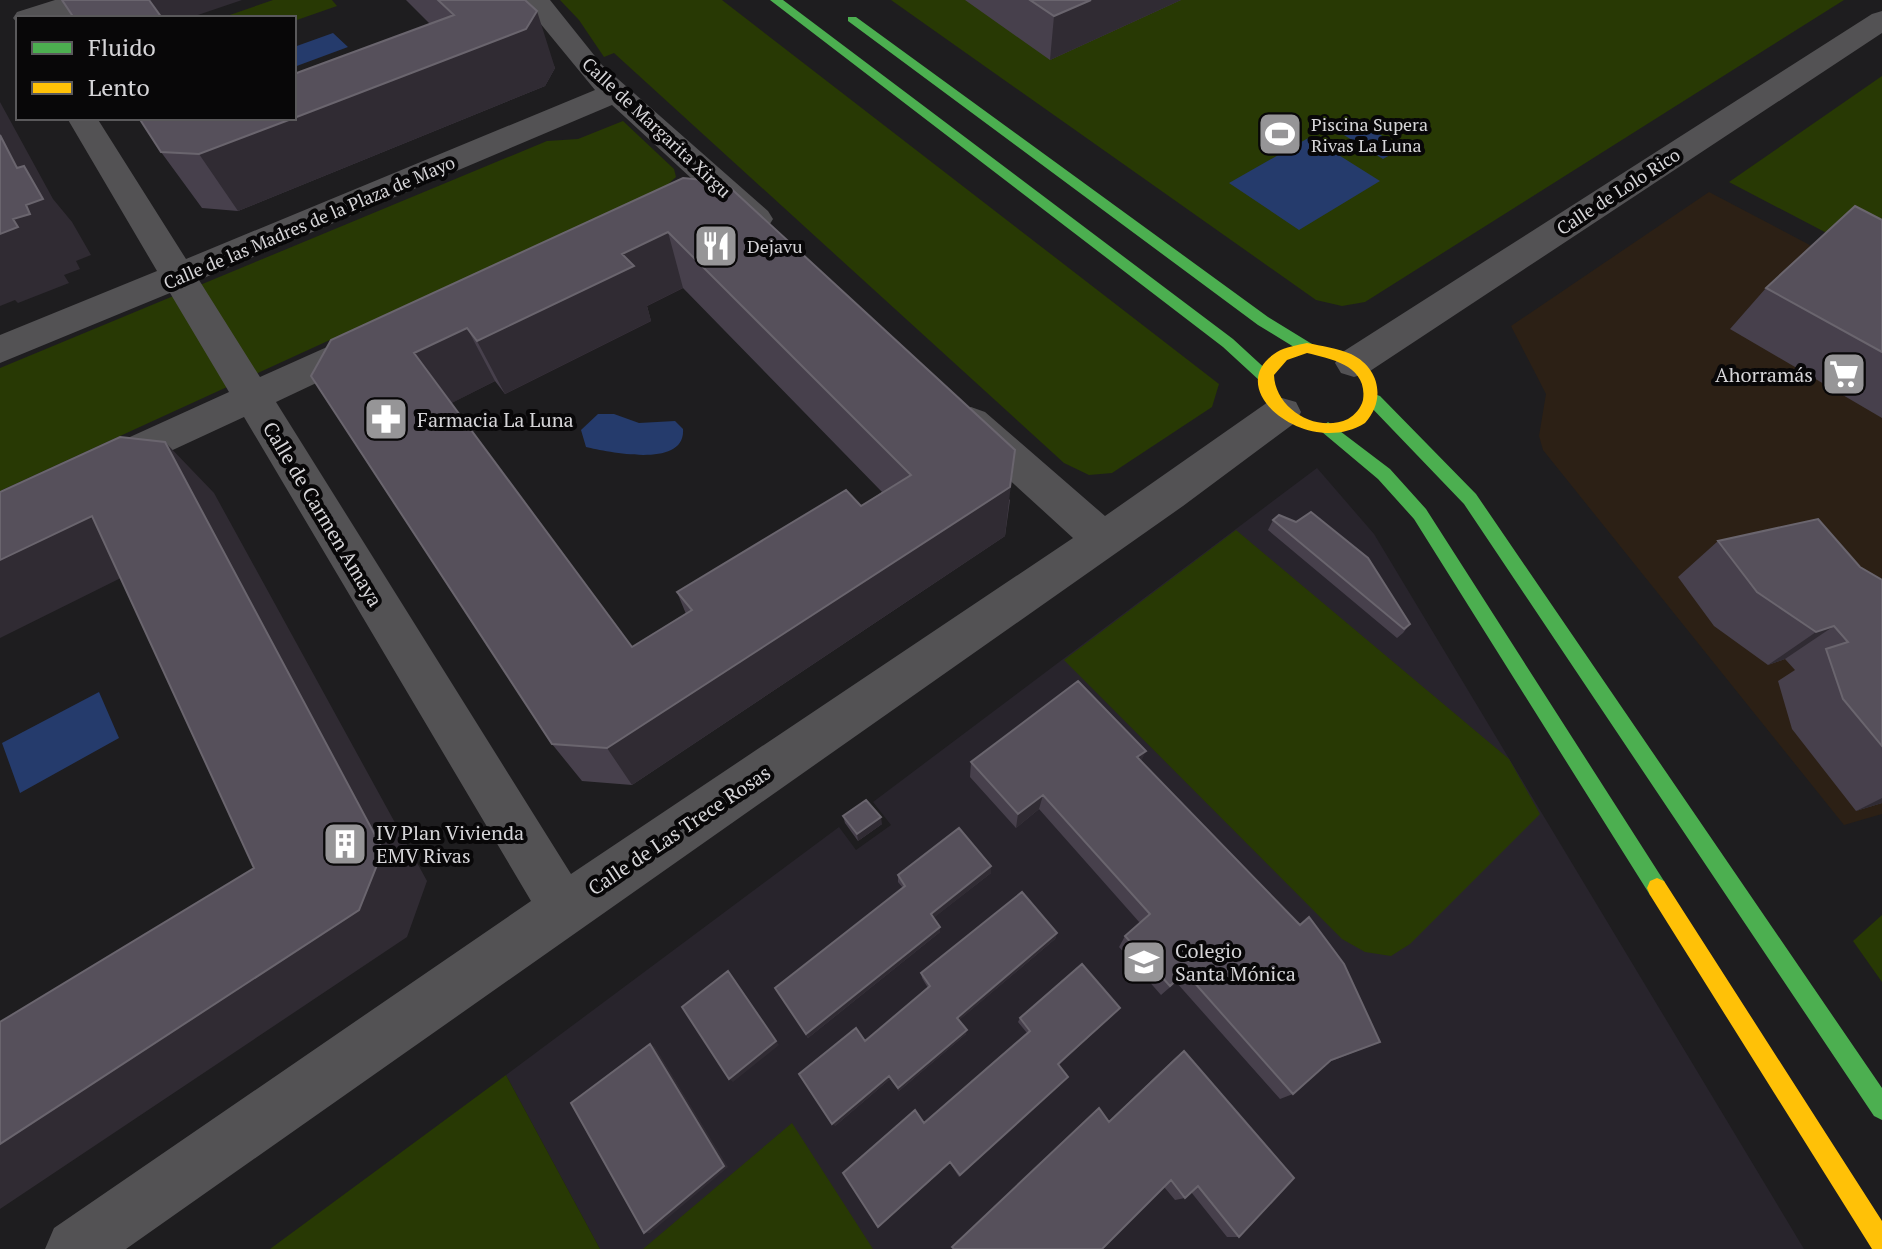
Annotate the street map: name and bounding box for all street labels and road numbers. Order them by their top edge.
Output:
street label: Calle de Margarita Xirgu [577,52,737,202]
street label: Calle de Lolo Rico [1552,142,1684,240]
street label: Calle de las Madres de la Plaza de Mayo [160,149,458,294]
street label: Calle de Carmen Amaya [257,416,389,612]
street label: Calle de Las Trece Rosas [582,759,776,901]

